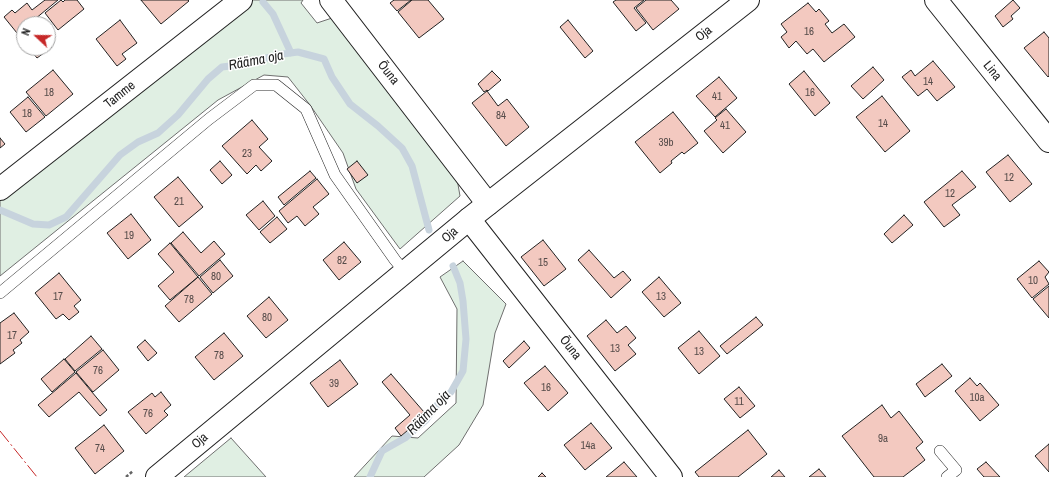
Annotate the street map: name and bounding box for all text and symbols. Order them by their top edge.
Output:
north arrow [16,16,56,56]
street label: Oja [693,23,715,45]
house number: 16 [804,25,814,39]
text: N [18,26,34,38]
water label: Rääma oja [227,47,285,75]
street label: Õuna [374,58,402,88]
street label: Lina [979,58,1005,84]
house number: 14 [923,75,933,89]
street label: Tamme [101,78,139,112]
house number: 18 [44,86,54,100]
house number: 16 [805,86,815,100]
house number: 41 [712,90,722,104]
house number: 18 [22,107,32,121]
house number: 84 [496,109,506,123]
house number: 14 [878,117,888,131]
house number: 41 [720,119,730,133]
house number: 39b [658,136,674,150]
house number: 23 [242,147,252,161]
house number: 12 [1004,171,1014,185]
house number: 12 [945,187,955,201]
house number: 21 [174,195,184,209]
street label: Oja [439,224,461,246]
house number: 19 [124,229,134,243]
house number: 82 [337,254,347,268]
house number: 15 [538,256,548,270]
house number: 80 [211,270,221,284]
house number: 10 [1028,274,1038,288]
house number: 17 [53,290,63,304]
house number: 13 [656,290,666,304]
house number: 78 [184,293,194,307]
house number: 80 [262,311,272,325]
house number: 17 [7,329,17,343]
street label: Õuna [556,333,584,363]
house number: 13 [610,342,620,356]
house number: 13 [694,345,704,359]
house number: 78 [214,349,224,363]
house number: 76 [93,364,103,378]
house number: 39 [329,377,339,391]
house number: 16 [541,381,551,395]
water label: Rääma oja [404,387,454,439]
house number: 10a [969,391,985,405]
house number: 11 [734,395,744,409]
house number: 76 [143,407,153,421]
street label: Oja [189,430,211,452]
house number: 9a [878,432,888,446]
house number: 14a [580,439,596,453]
house number: 74 [95,442,105,456]

